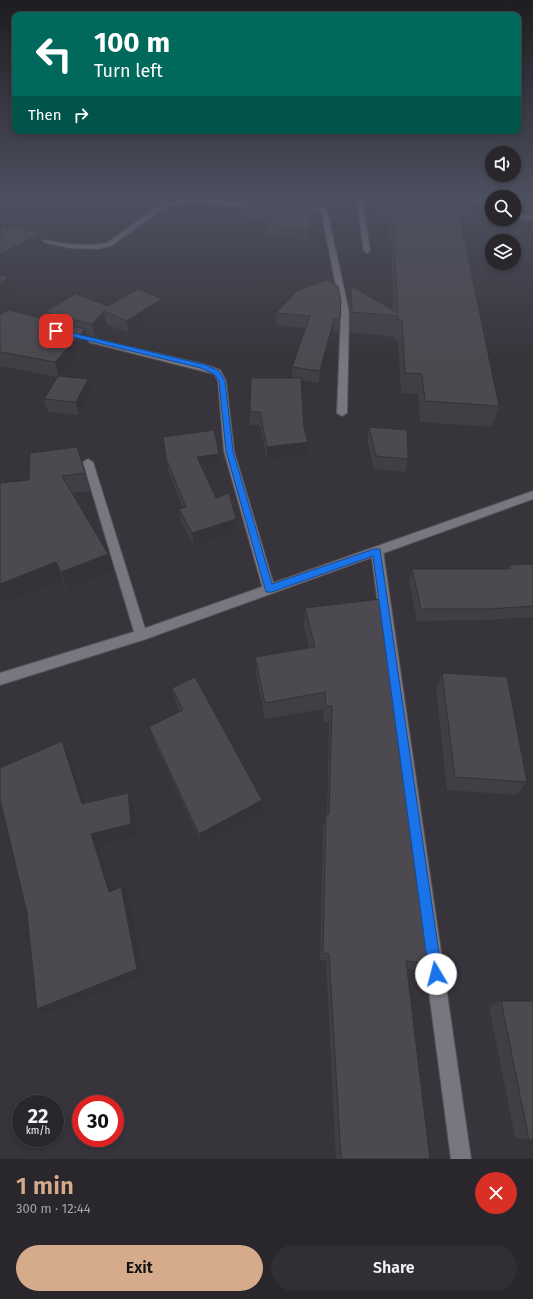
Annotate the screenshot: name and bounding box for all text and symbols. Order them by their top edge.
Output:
text: 100 m [94,26,170,59]
icon: left [28,28,80,80]
text: Turn left [94,60,163,82]
icon: right [70,104,92,126]
text: Then [28,106,62,124]
map controls [485,146,521,270]
button: sound [485,146,521,182]
button: search [485,190,521,226]
button: layers [485,234,521,270]
pin [39,314,73,348]
icon: arrive [45,320,67,342]
position arrow [415,953,457,995]
speed limit sign: 30 [72,1095,124,1147]
text: 22 [28,1104,48,1128]
text: km/h [26,1125,50,1137]
text: 1 min [16,1172,74,1200]
button: close [475,1172,517,1214]
text: 300 m · 12:44 [16,1201,91,1216]
button: Exit [16,1245,263,1291]
button: Share [271,1245,517,1291]

